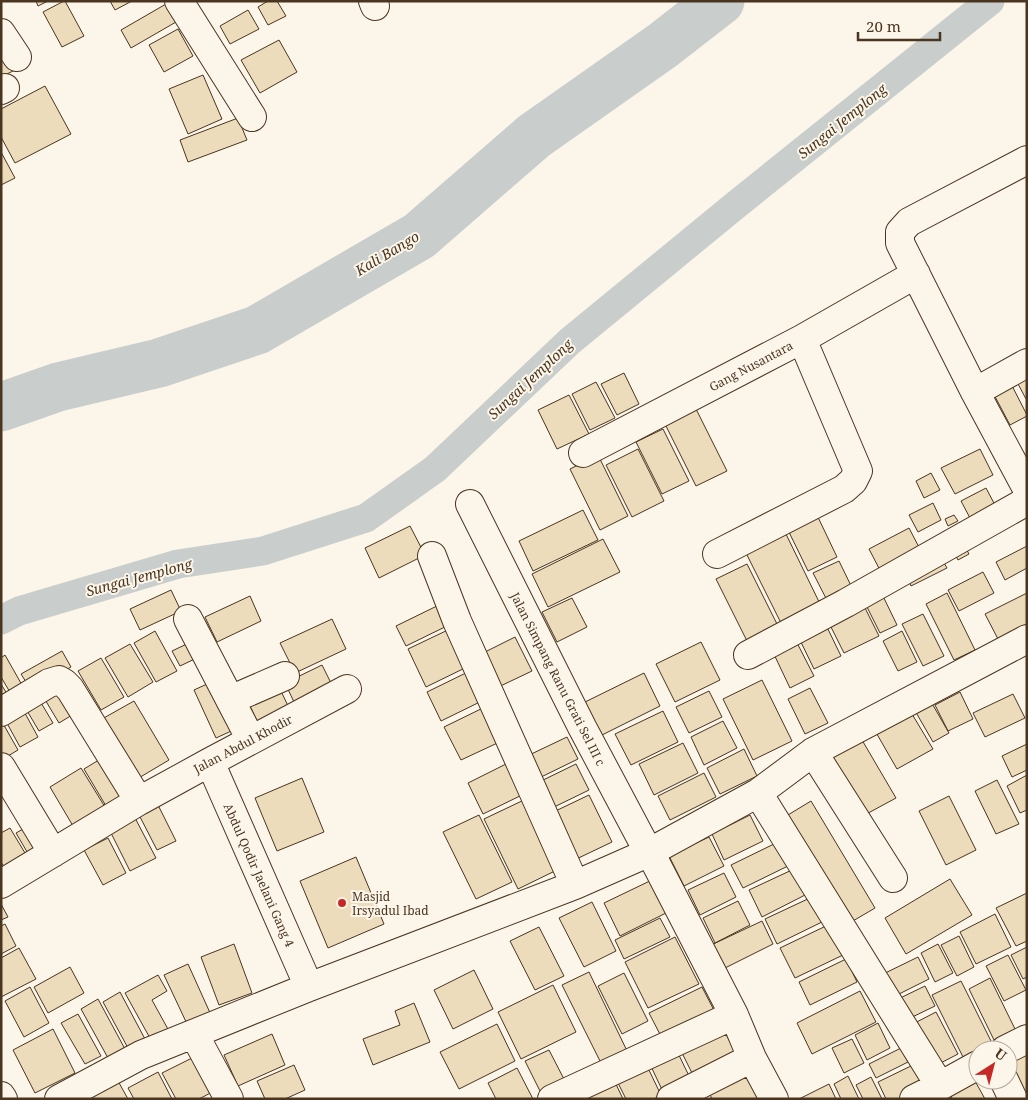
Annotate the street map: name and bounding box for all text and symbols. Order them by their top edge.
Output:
scale bar [858,10,940,42]
text: 20 m [866,16,901,36]
water label: Sungai Jemplong [794,79,891,163]
water label: Kali Bango [351,226,423,280]
water label: Sungai Jemplong [484,334,577,423]
street label: Gang Nusantara [706,337,796,395]
water label: Sungai Jemplong [84,553,195,600]
street label: Jalan Simpang Ranu Grati Sel III c [506,588,609,769]
street label: Jalan Abdul Khodir [190,711,296,778]
street label: Abdul Qodir Jaelani Gang 4 [220,801,298,950]
place label: Masjid Irsyadul Ibad [352,888,429,919]
marker: Masjid Irsyadul Ibad [336,897,348,909]
north arrow [968,1040,1018,1090]
text: U [991,1043,1011,1065]

